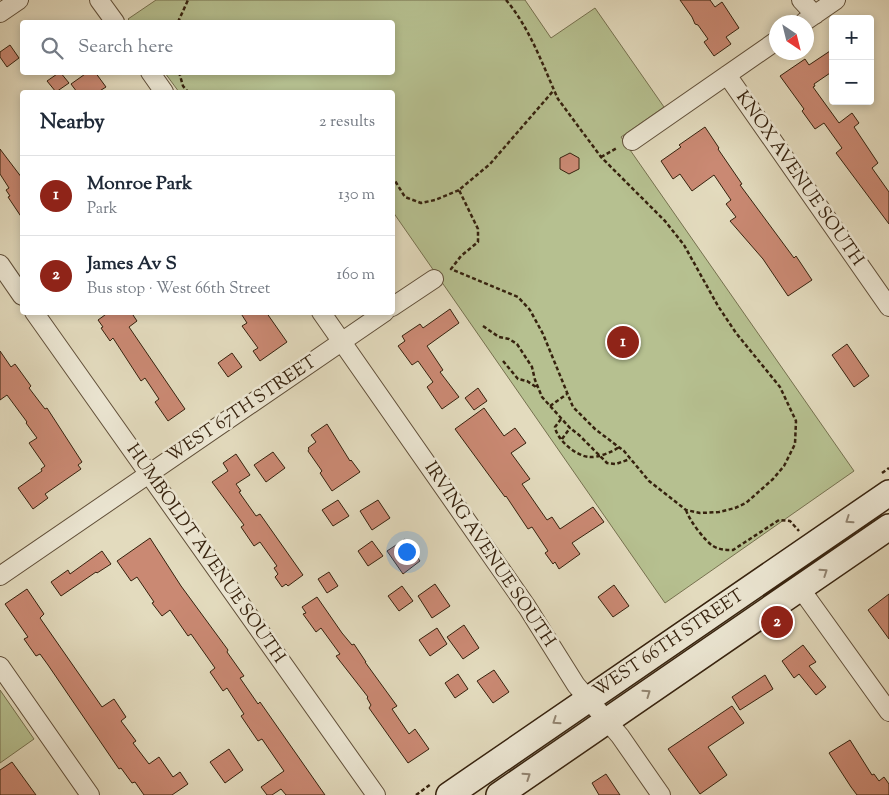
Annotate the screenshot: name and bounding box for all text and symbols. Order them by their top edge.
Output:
north arrow [769,15,814,60]
map controls [829,15,874,105]
button: + [829,15,874,60]
search box [20,20,395,75]
icon: search [38,34,66,62]
text: Search here [78,34,173,61]
button: − [829,60,874,105]
street label: KNOX AVENUE SOUTH [729,86,869,272]
text: Nearby [40,108,105,138]
text: 2 results [319,111,375,134]
text: Monroe Park [87,171,192,198]
text: 1 [53,184,59,207]
text: 130 m [338,184,375,207]
text: Park [87,198,118,221]
text: James Av S [87,251,177,278]
text: 2 [52,264,60,287]
text: 160 m [337,264,375,287]
text: Bus stop · West 66th Street [87,278,270,301]
pin: 1 [607,323,639,361]
street label: WEST 67TH STREET [162,350,322,470]
street label: HUMBOLDT AVENUE SOUTH [119,439,291,669]
street label: IRVING AVENUE SOUTH [417,457,561,653]
one-way arrow [845,514,855,523]
your location [394,539,420,565]
one-way arrow [819,568,828,578]
street label: WEST 66TH STREET [588,583,750,704]
pin: 2 [761,603,793,641]
one-way arrow [642,690,651,700]
one-way arrow [553,715,562,725]
one-way arrow [521,773,531,782]

